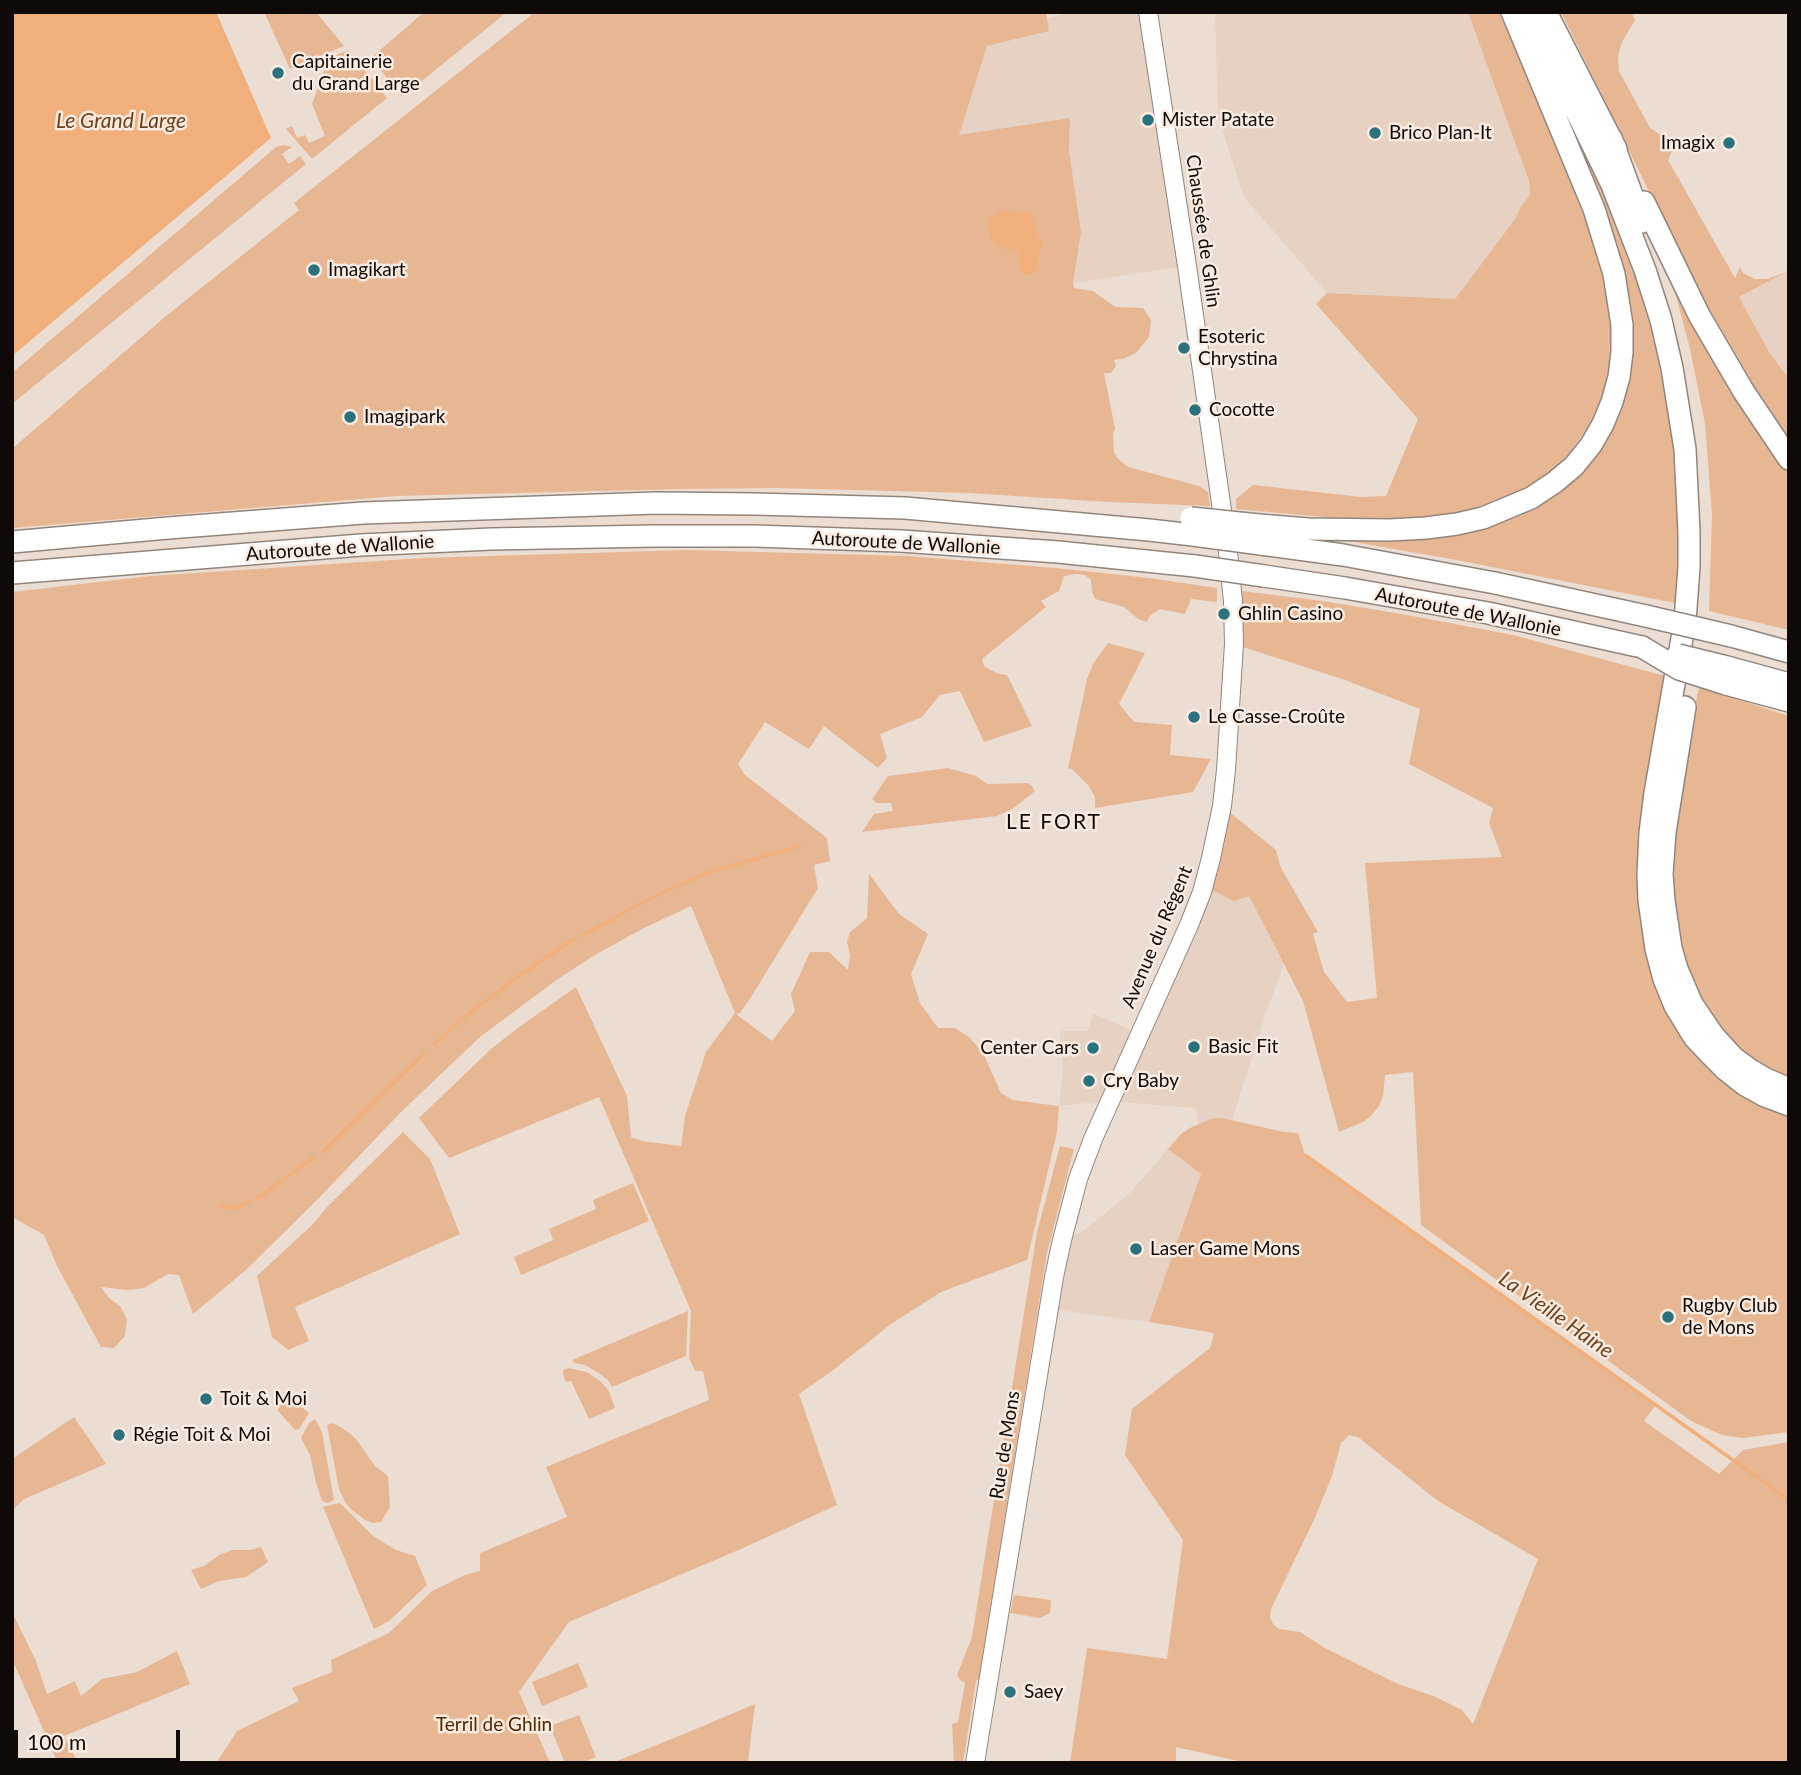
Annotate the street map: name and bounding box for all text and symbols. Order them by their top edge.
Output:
place label: Capitainerie du Grand Large [292,51,420,95]
marker: Capitainerie du Grand Large [270,65,286,81]
water label: Le Grand Large [56,108,186,134]
place label: Mister Patate [1162,109,1274,131]
marker: Mister Patate [1140,112,1156,128]
place label: Brico Plan-It [1389,122,1492,144]
marker: Brico Plan-It [1367,125,1383,141]
place label: Imagix [1661,132,1715,154]
marker: Imagix [1721,135,1737,151]
street label: Chaussée de Ghlin [1181,153,1225,309]
place label: Imagikart [328,259,406,281]
marker: Imagikart [306,262,322,278]
place label: Esoteric Chrystina [1198,326,1278,370]
marker: Esoteric Chrystina [1176,340,1192,356]
place label: Cocotte [1209,399,1275,421]
marker: Cocotte [1187,402,1203,418]
place label: Imagipark [364,406,445,428]
marker: Imagipark [342,409,358,425]
street label: Autoroute de Wallonie [811,527,1001,559]
street label: Autoroute de Wallonie [245,530,435,566]
street label: Autoroute de Wallonie [1373,583,1563,641]
place label: Ghlin Casino [1238,603,1343,625]
marker: Ghlin Casino [1216,606,1232,622]
place label: Le Casse-Croûte [1208,706,1345,728]
marker: Le Casse-Croûte [1186,709,1202,725]
district label: LE FORT [1007,809,1101,835]
street label: Avenue du Régent [1117,862,1197,1012]
place label: Basic Fit [1208,1036,1278,1058]
place label: Center Cars [980,1037,1079,1059]
marker: Basic Fit [1186,1039,1202,1055]
marker: Center Cars [1085,1040,1101,1056]
place label: Cry Baby [1103,1070,1179,1092]
marker: Cry Baby [1081,1073,1097,1089]
place label: Laser Game Mons [1150,1238,1300,1260]
marker: Laser Game Mons [1128,1241,1144,1257]
water label: La Vieille Haine [1494,1266,1618,1364]
place label: Rugby Club de Mons [1682,1295,1777,1339]
marker: Rugby Club de Mons [1660,1309,1676,1325]
place label: Toit & Moi [220,1388,307,1410]
street label: Rue de Mons [985,1389,1025,1501]
marker: Toit & Moi [198,1391,214,1407]
place label: Régie Toit & Moi [133,1424,271,1446]
marker: Régie Toit & Moi [111,1427,127,1443]
place label: Saey [1024,1681,1063,1703]
marker: Saey [1002,1684,1018,1700]
park label: Terril de Ghlin [436,1714,552,1736]
scale bar [18,1716,184,1760]
text: 100 m [27,1729,86,1754]

